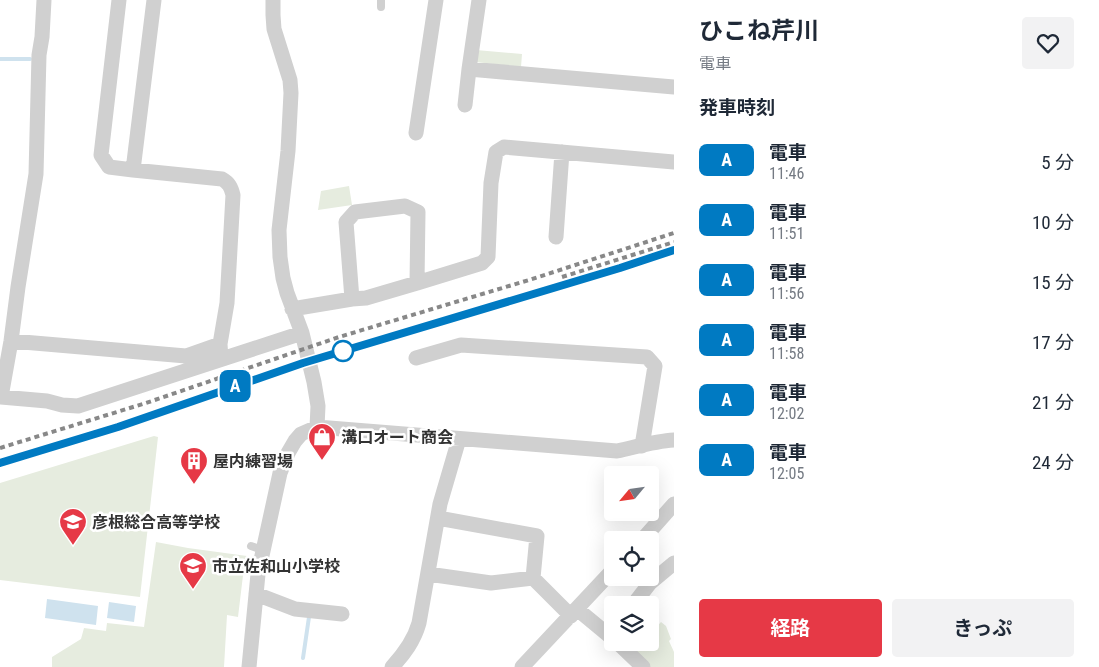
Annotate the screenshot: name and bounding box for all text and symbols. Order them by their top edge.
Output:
text: ひこね芹川 [699,17,819,45]
button: heart [1022,17,1074,69]
text: 電車 [699,54,731,73]
text: 発車時刻 [699,96,775,119]
text: 電車 [769,141,807,164]
text: A [721,149,732,170]
text: 5 分 [1041,151,1074,174]
text: 11:46 [769,164,804,183]
text: 電車 [769,201,807,224]
text: A [721,209,732,230]
text: 10 分 [1032,211,1074,234]
text: 11:51 [769,224,804,243]
text: 電車 [769,261,807,284]
text: A [721,269,732,290]
text: 15 分 [1032,271,1074,294]
text: 11:56 [769,284,804,303]
text: 電車 [769,321,807,344]
text: A [721,329,732,350]
text: 17 分 [1032,331,1074,354]
unlabelled marker [332,340,354,362]
text: 11:58 [769,344,804,363]
line badge: A [219,370,251,402]
text: A [230,375,240,396]
text: 電車 [769,381,807,404]
text: A [721,389,732,410]
text: 21 分 [1032,391,1074,414]
text: 12:02 [769,404,804,423]
shop icon: 溝口オート商会 [307,422,337,461]
place label: 溝口オート商会 [341,428,453,447]
text: 電車 [769,441,807,464]
building icon: 屋内練習場 [179,446,209,485]
text: A [721,449,732,470]
text: 24 分 [1032,451,1074,474]
place label: 屋内練習場 [213,452,293,471]
text: 12:05 [769,464,804,483]
north arrow [604,466,659,521]
map controls [604,466,659,651]
school or university icon: 彦根総合高等学校 [58,507,88,546]
place label: 彦根総合高等学校 [92,513,220,532]
button: locate [604,531,659,586]
school or university icon: 市立佐和山小学校 [178,551,208,590]
place label: 市立佐和山小学校 [212,557,340,576]
button: layers [604,596,659,651]
button: 経路 [699,599,882,657]
button: きっぷ [892,599,1074,657]

